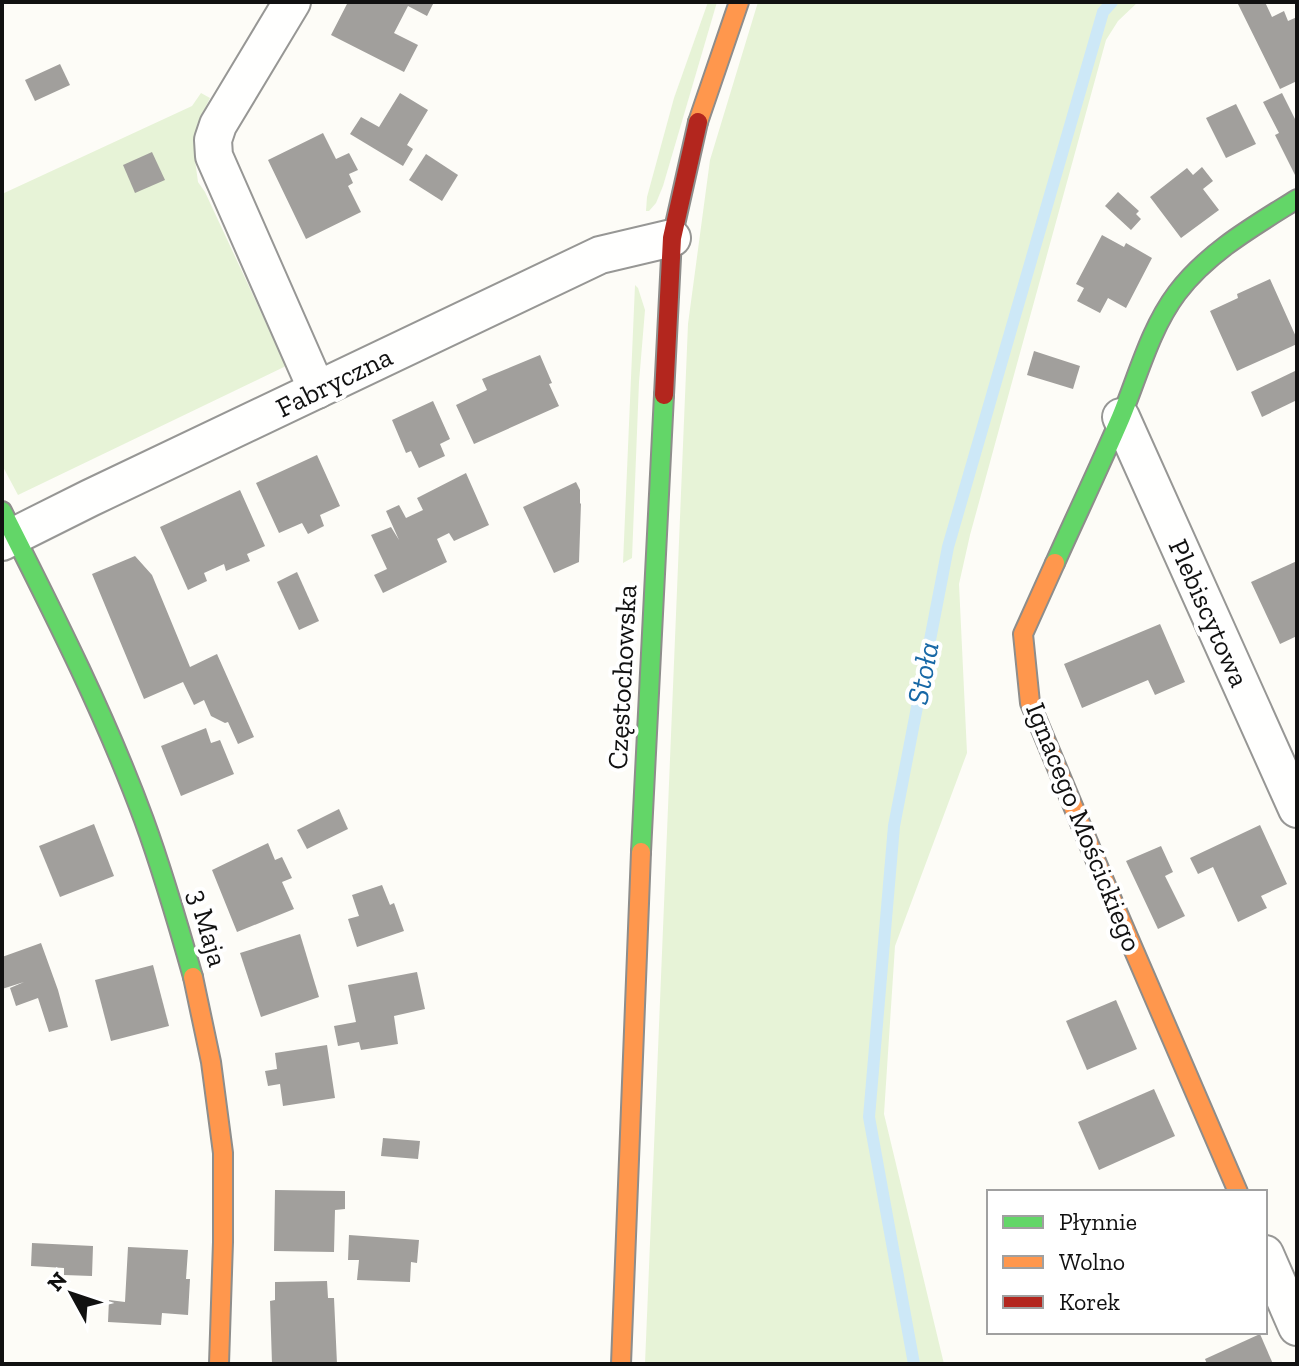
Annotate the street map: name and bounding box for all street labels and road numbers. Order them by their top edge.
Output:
street label: Fabryczna [271,340,398,424]
street label: Plebiscytowa [1162,534,1256,693]
street label: Częstochowska [601,583,643,770]
street label: Ignacego Mościckiego [1019,698,1149,956]
street label: 3 Maja [181,886,235,971]

